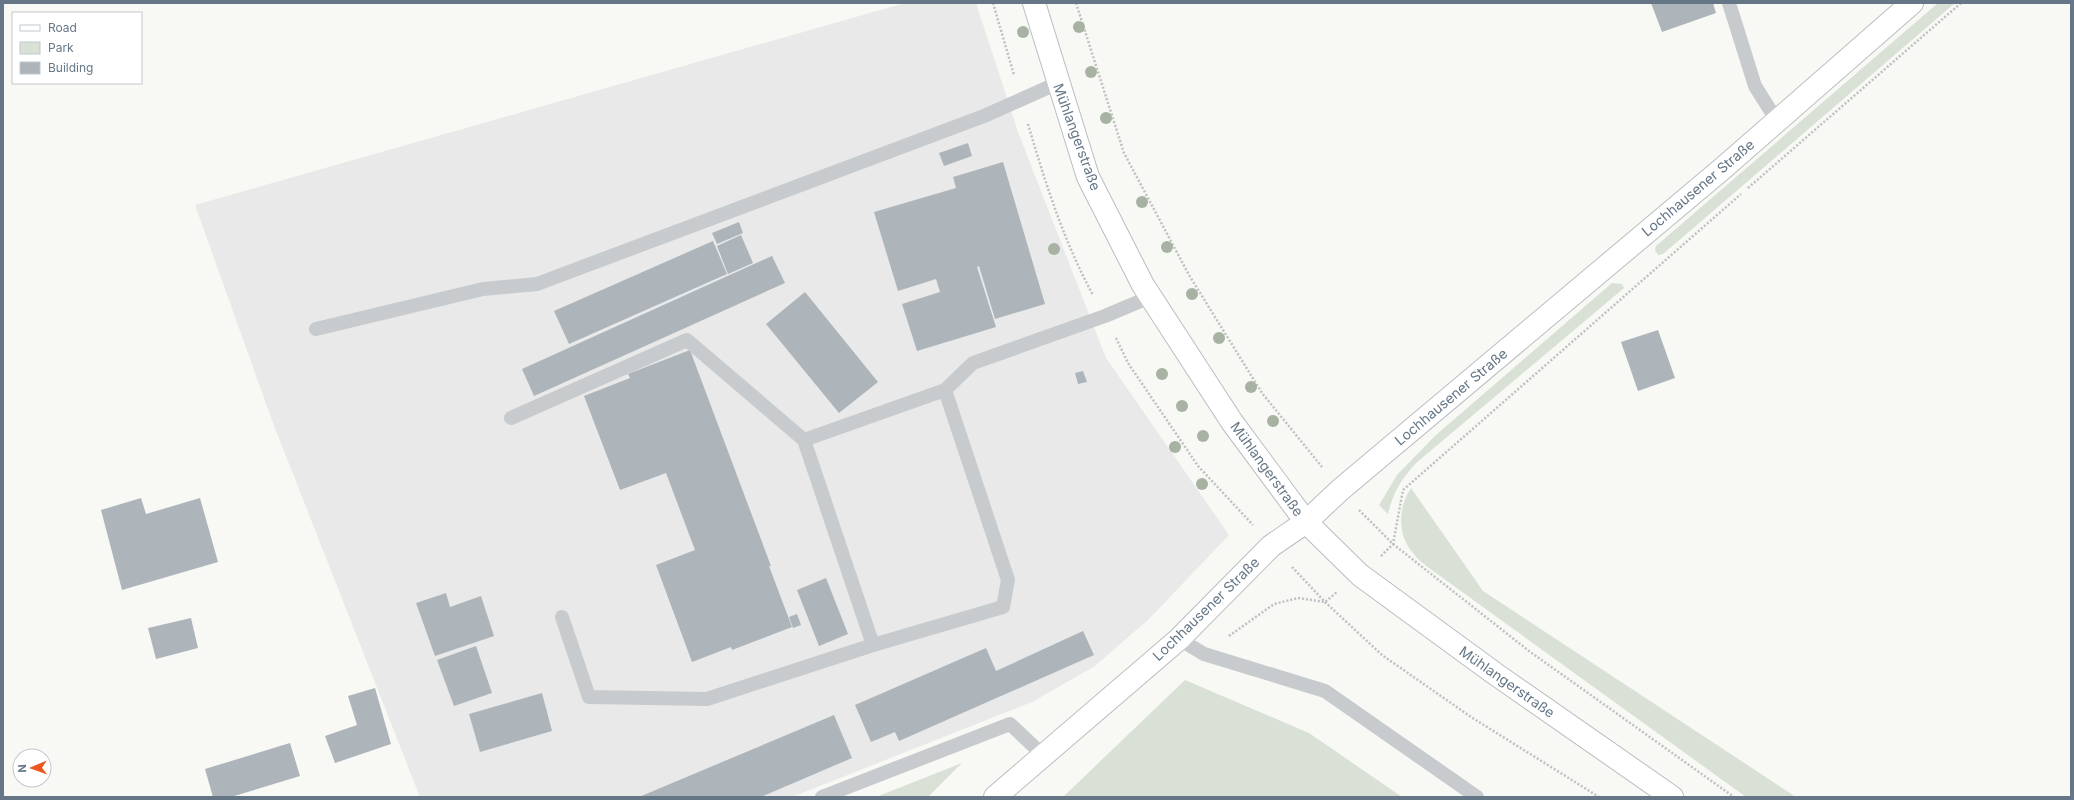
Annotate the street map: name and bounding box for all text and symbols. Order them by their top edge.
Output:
legend [12,12,142,84]
text: Road [48,20,77,35]
text: Park [48,40,74,55]
text: Building [48,60,93,75]
street label: Mühlangerstraße [1050,81,1105,193]
street label: Lochhausener Straße [1638,136,1757,240]
street label: Lochhausener Straße [1391,345,1510,449]
street label: Mühlangerstraße [1227,418,1307,519]
street label: Lochhausener Straße [1149,553,1263,664]
street label: Mühlangerstraße [1456,642,1558,721]
north arrow [12,748,52,788]
text: N [15,764,29,773]

